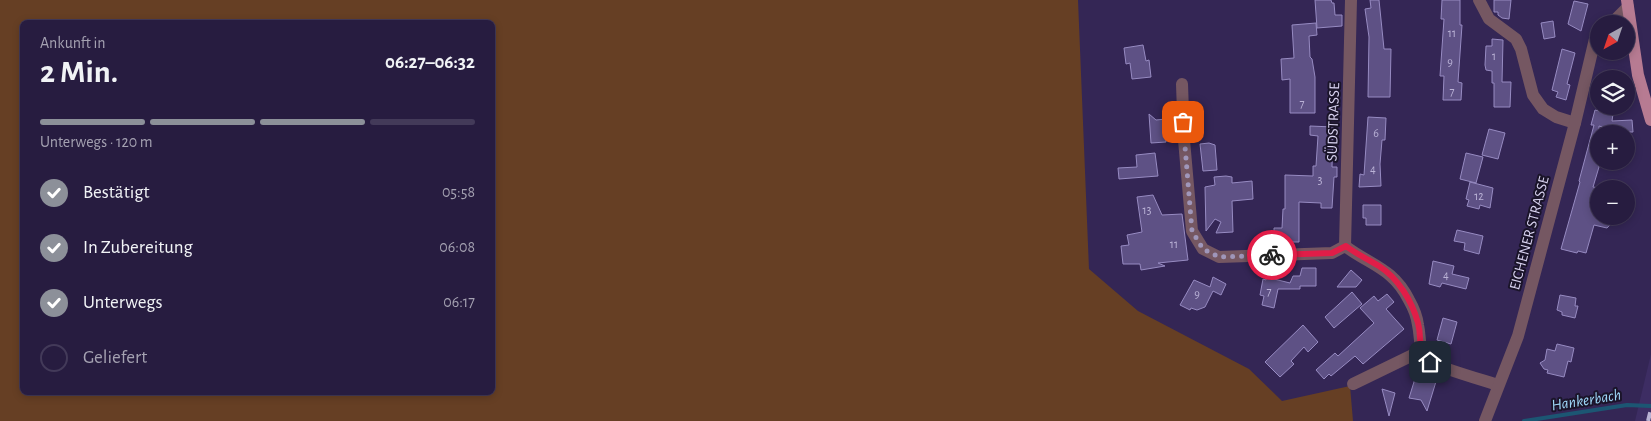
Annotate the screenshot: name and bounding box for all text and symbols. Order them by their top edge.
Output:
north arrow [1590,15,1635,60]
map controls [1590,15,1635,225]
house number: 11 [1448,27,1456,39]
text: Ankunft in [40,35,106,51]
house number: 1 [1492,50,1496,62]
text: 06:27–06:32 [385,53,475,72]
text: 2 Min. [40,56,118,88]
house number: 9 [1447,56,1453,68]
button: layers [1590,70,1635,115]
street label: SÜDSTRASSE [1323,82,1342,162]
house number: 7 [1449,85,1455,97]
house number: 7 [1299,97,1305,109]
pin [1162,101,1204,143]
icon: bag [1169,108,1197,136]
button: + [1590,125,1635,170]
house number: 6 [1373,127,1379,139]
text: Unterwegs · 120 m [40,134,153,150]
house number: 4 [1370,163,1376,175]
house number: 3 [1318,174,1323,186]
street label: EICHENER STRASSE [1507,175,1552,292]
icon: check [40,179,68,207]
button: − [1590,180,1635,225]
text: Bestätigt [83,183,150,202]
text: 05:58 [442,184,475,200]
house number: 12 [1474,190,1484,202]
house number: 13 [1142,204,1152,216]
courier [1247,230,1297,280]
icon: check [40,234,68,262]
text: In Zubereitung [83,238,193,257]
house number: 11 [1170,238,1178,250]
text: 06:08 [439,239,475,255]
icon: bike [1258,241,1286,269]
house number: 4 [1443,269,1449,281]
house number: 7 [1266,285,1272,297]
house number: 9 [1194,288,1200,300]
icon: check [40,289,68,317]
text: Unterwegs [83,293,163,312]
text: 06:17 [443,294,475,310]
pin [1409,341,1451,383]
text: Geliefert [83,348,147,367]
icon: home [1416,348,1444,376]
water label: Hankerbach [1550,387,1622,413]

